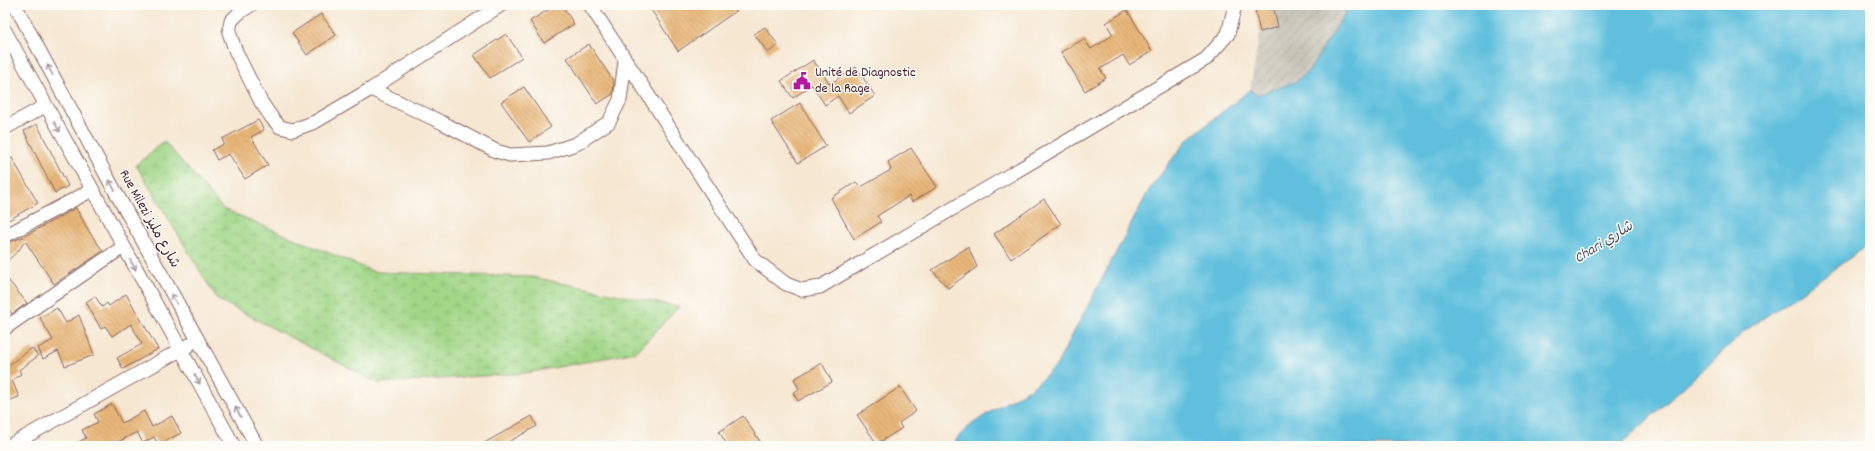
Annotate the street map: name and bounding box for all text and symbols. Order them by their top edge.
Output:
place label: Unité de Diagnostic de la Rage [815,63,916,99]
one-way arrow [46,64,54,76]
public building icon: Unité de Diagnostic de la Rage [792,71,812,91]
one-way arrow [54,121,62,133]
street label: Rue Milezi شارع مليز [114,166,184,272]
one-way arrow [107,179,115,191]
water label: Chari شاري [1570,216,1638,270]
one-way arrow [130,259,138,271]
one-way arrow [170,293,178,305]
one-way arrow [193,372,201,384]
one-way arrow [233,406,241,418]

